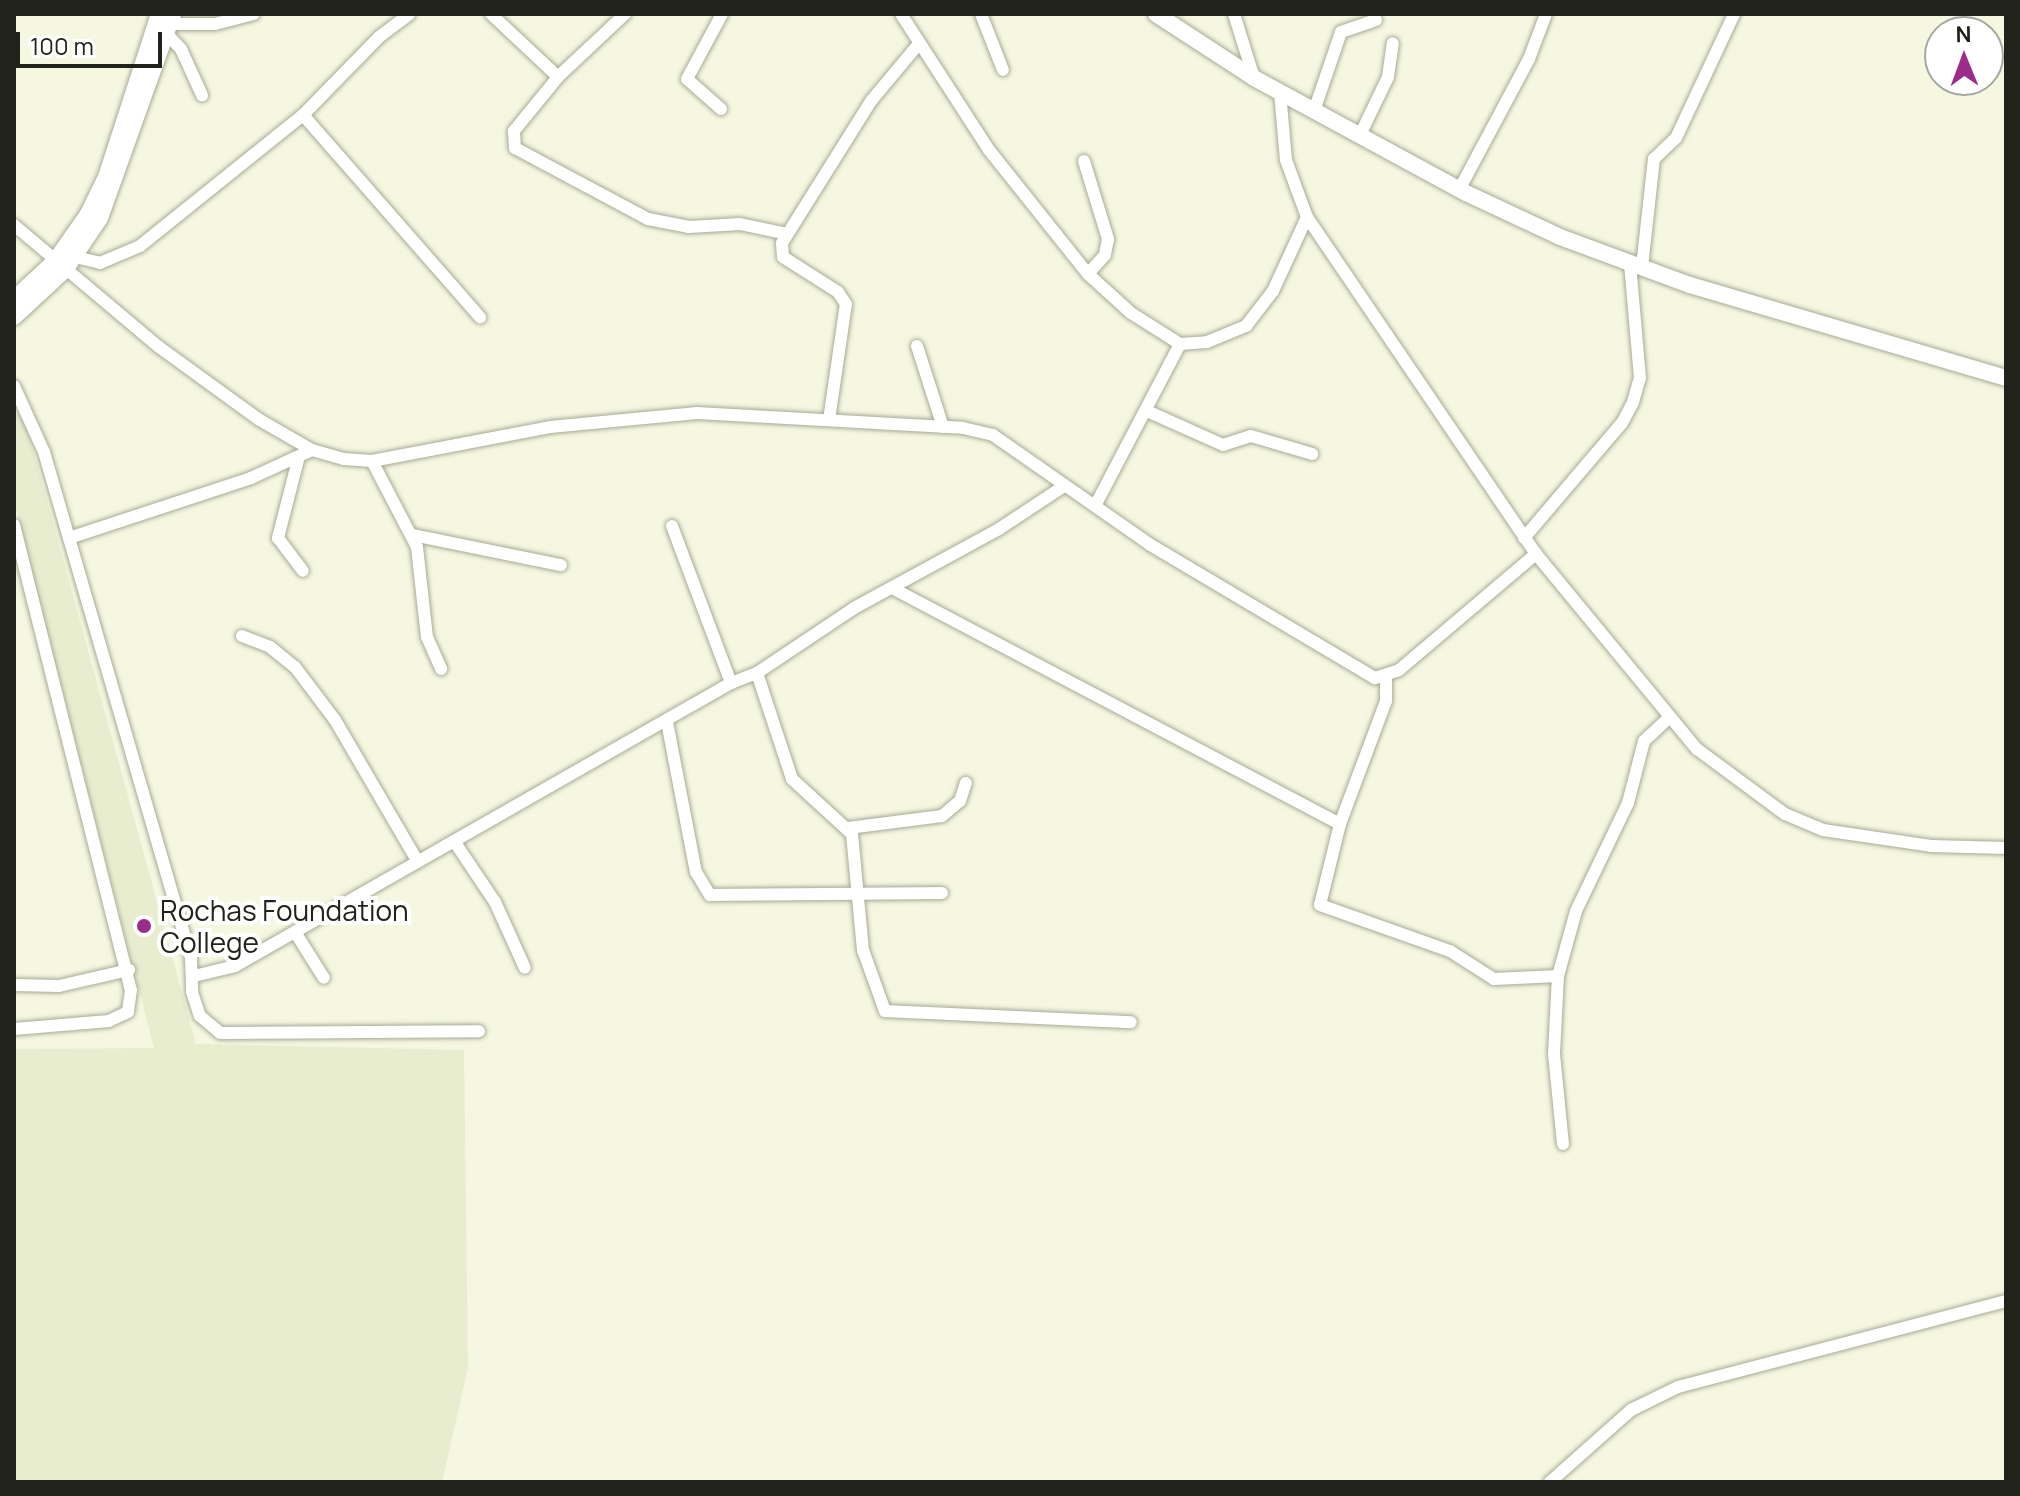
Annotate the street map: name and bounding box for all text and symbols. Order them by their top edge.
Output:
scale bar [20,16,166,66]
north arrow [1924,16,2004,96]
text: N [1955,19,1972,49]
text: 100 m [30,29,94,62]
place label: Rochas Foundation College [160,893,409,959]
marker: Rochas Foundation College [135,917,153,935]

